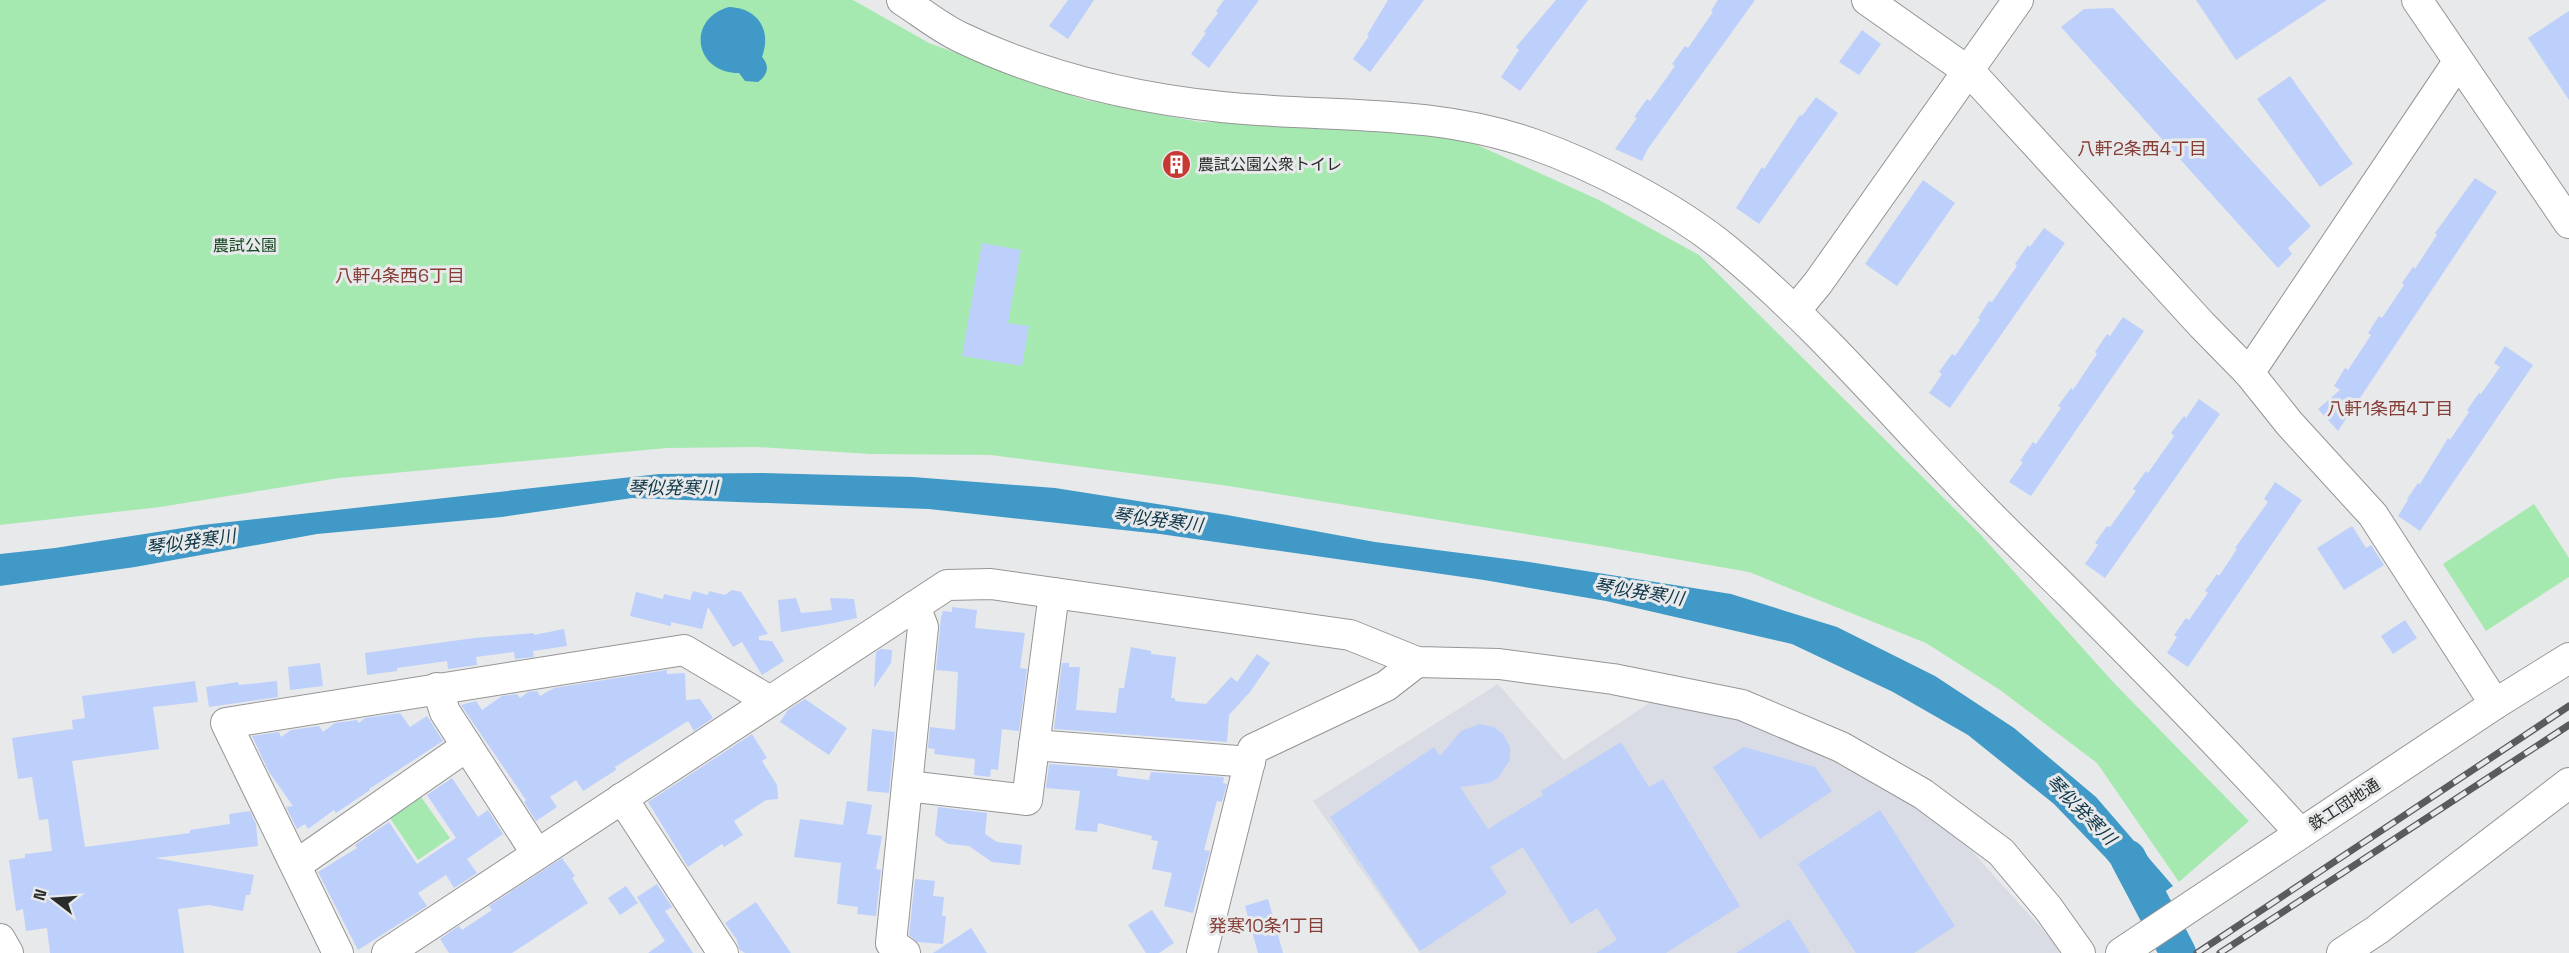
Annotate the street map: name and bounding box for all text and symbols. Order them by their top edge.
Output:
district label: 八軒2条西4丁目 [2077,137,2207,160]
building icon: 農試公園公衆トイレ [1161,148,1193,180]
place label: 農試公園公衆トイレ [1198,154,1342,175]
park label: 農試公園 [213,235,277,256]
district label: 八軒4条西6丁目 [335,264,465,287]
district label: 八軒1条西4丁目 [2327,397,2453,420]
water label: 琴似発寒川 [628,476,720,499]
water label: 琴似発寒川 [1112,503,1206,537]
water label: 琴似発寒川 [145,524,239,559]
water label: 琴似発寒川 [1593,573,1687,610]
water label: 琴似発寒川 [2041,770,2123,851]
street label: 鉄工団地通 [2305,774,2384,835]
north arrow [24,869,84,929]
text: N [29,887,52,903]
district label: 発寒10条1丁目 [1209,914,1325,937]

